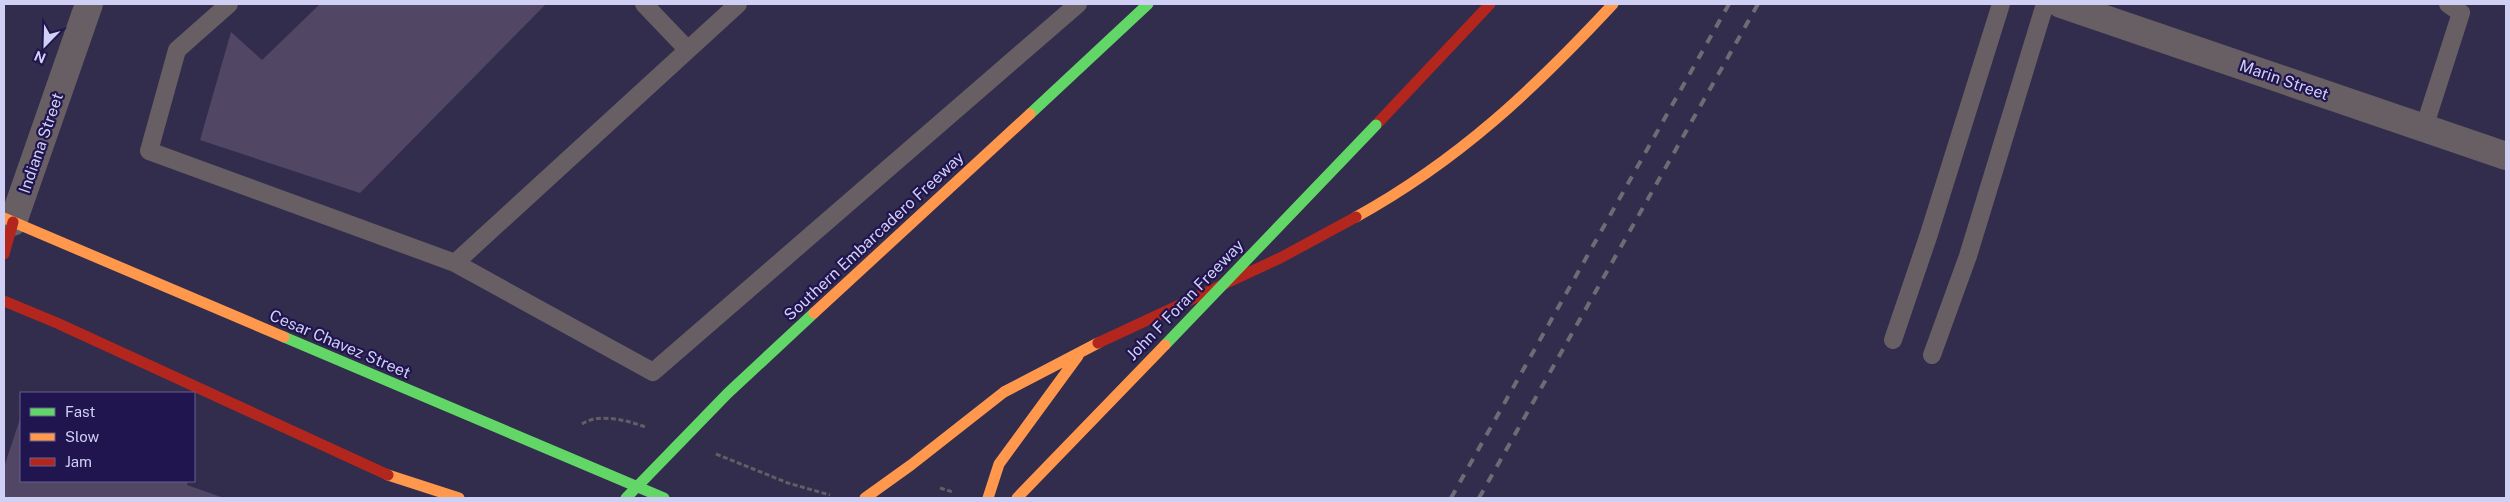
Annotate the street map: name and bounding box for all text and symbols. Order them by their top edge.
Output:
north arrow [20,20,70,70]
text: N [32,47,48,66]
street label: Marin Street [2237,56,2331,104]
street label: Indiana Street [15,90,67,196]
street label: Southern Embarcadero Freeway [780,147,968,324]
street label: John F Foran Freeway [1122,235,1248,364]
street label: Cesar Chavez Street [267,306,413,382]
legend [20,392,195,482]
text: Fast [65,403,95,420]
text: Slow [65,428,100,445]
text: Jam [65,453,92,470]

